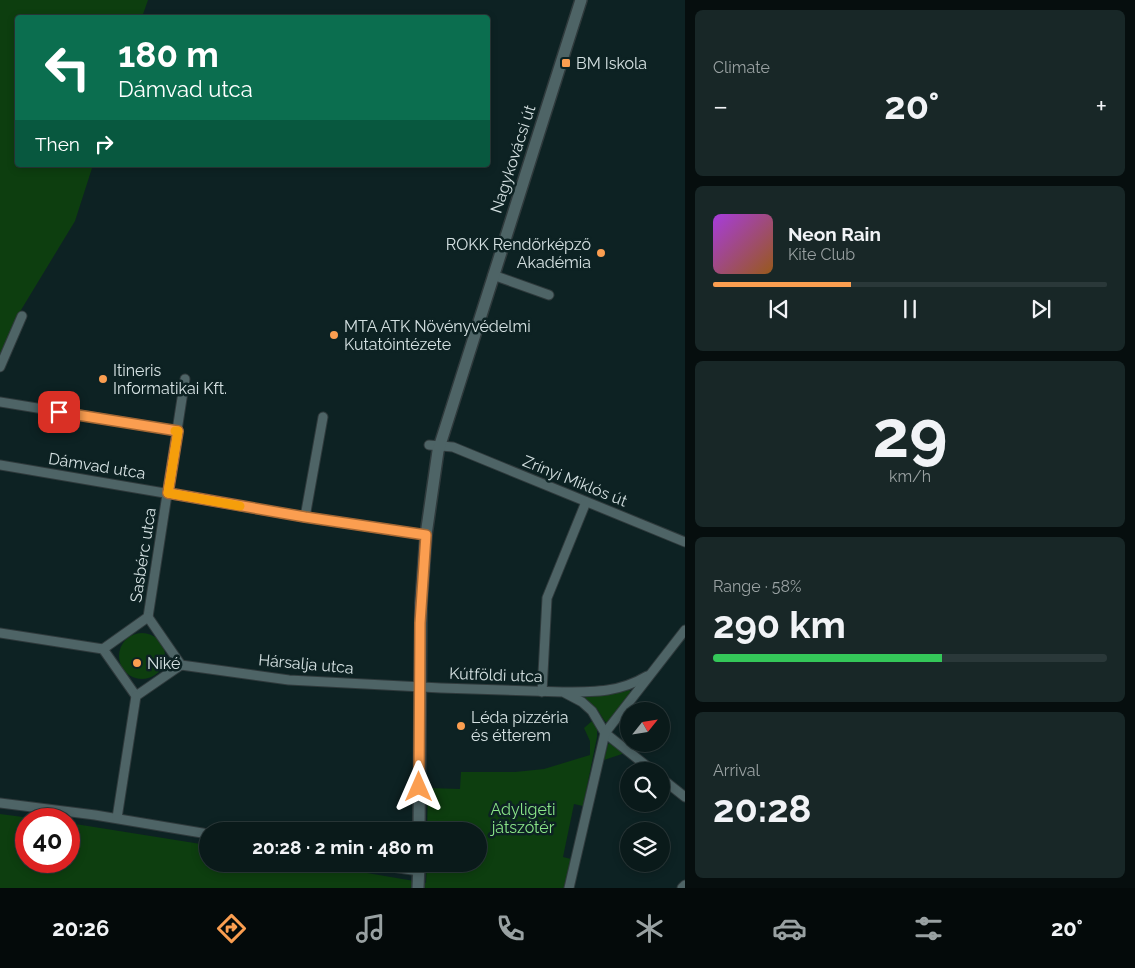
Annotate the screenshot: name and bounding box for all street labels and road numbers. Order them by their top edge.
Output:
street label: Nagykovácsi út [487,102,540,216]
street label: Dámvad utca [47,449,147,483]
street label: Zrínyi Miklós út [520,451,631,511]
street label: Sasbérc utca [126,506,160,604]
street label: Hársalja utca [258,650,354,678]
street label: Kútföldi utca [449,664,543,686]

